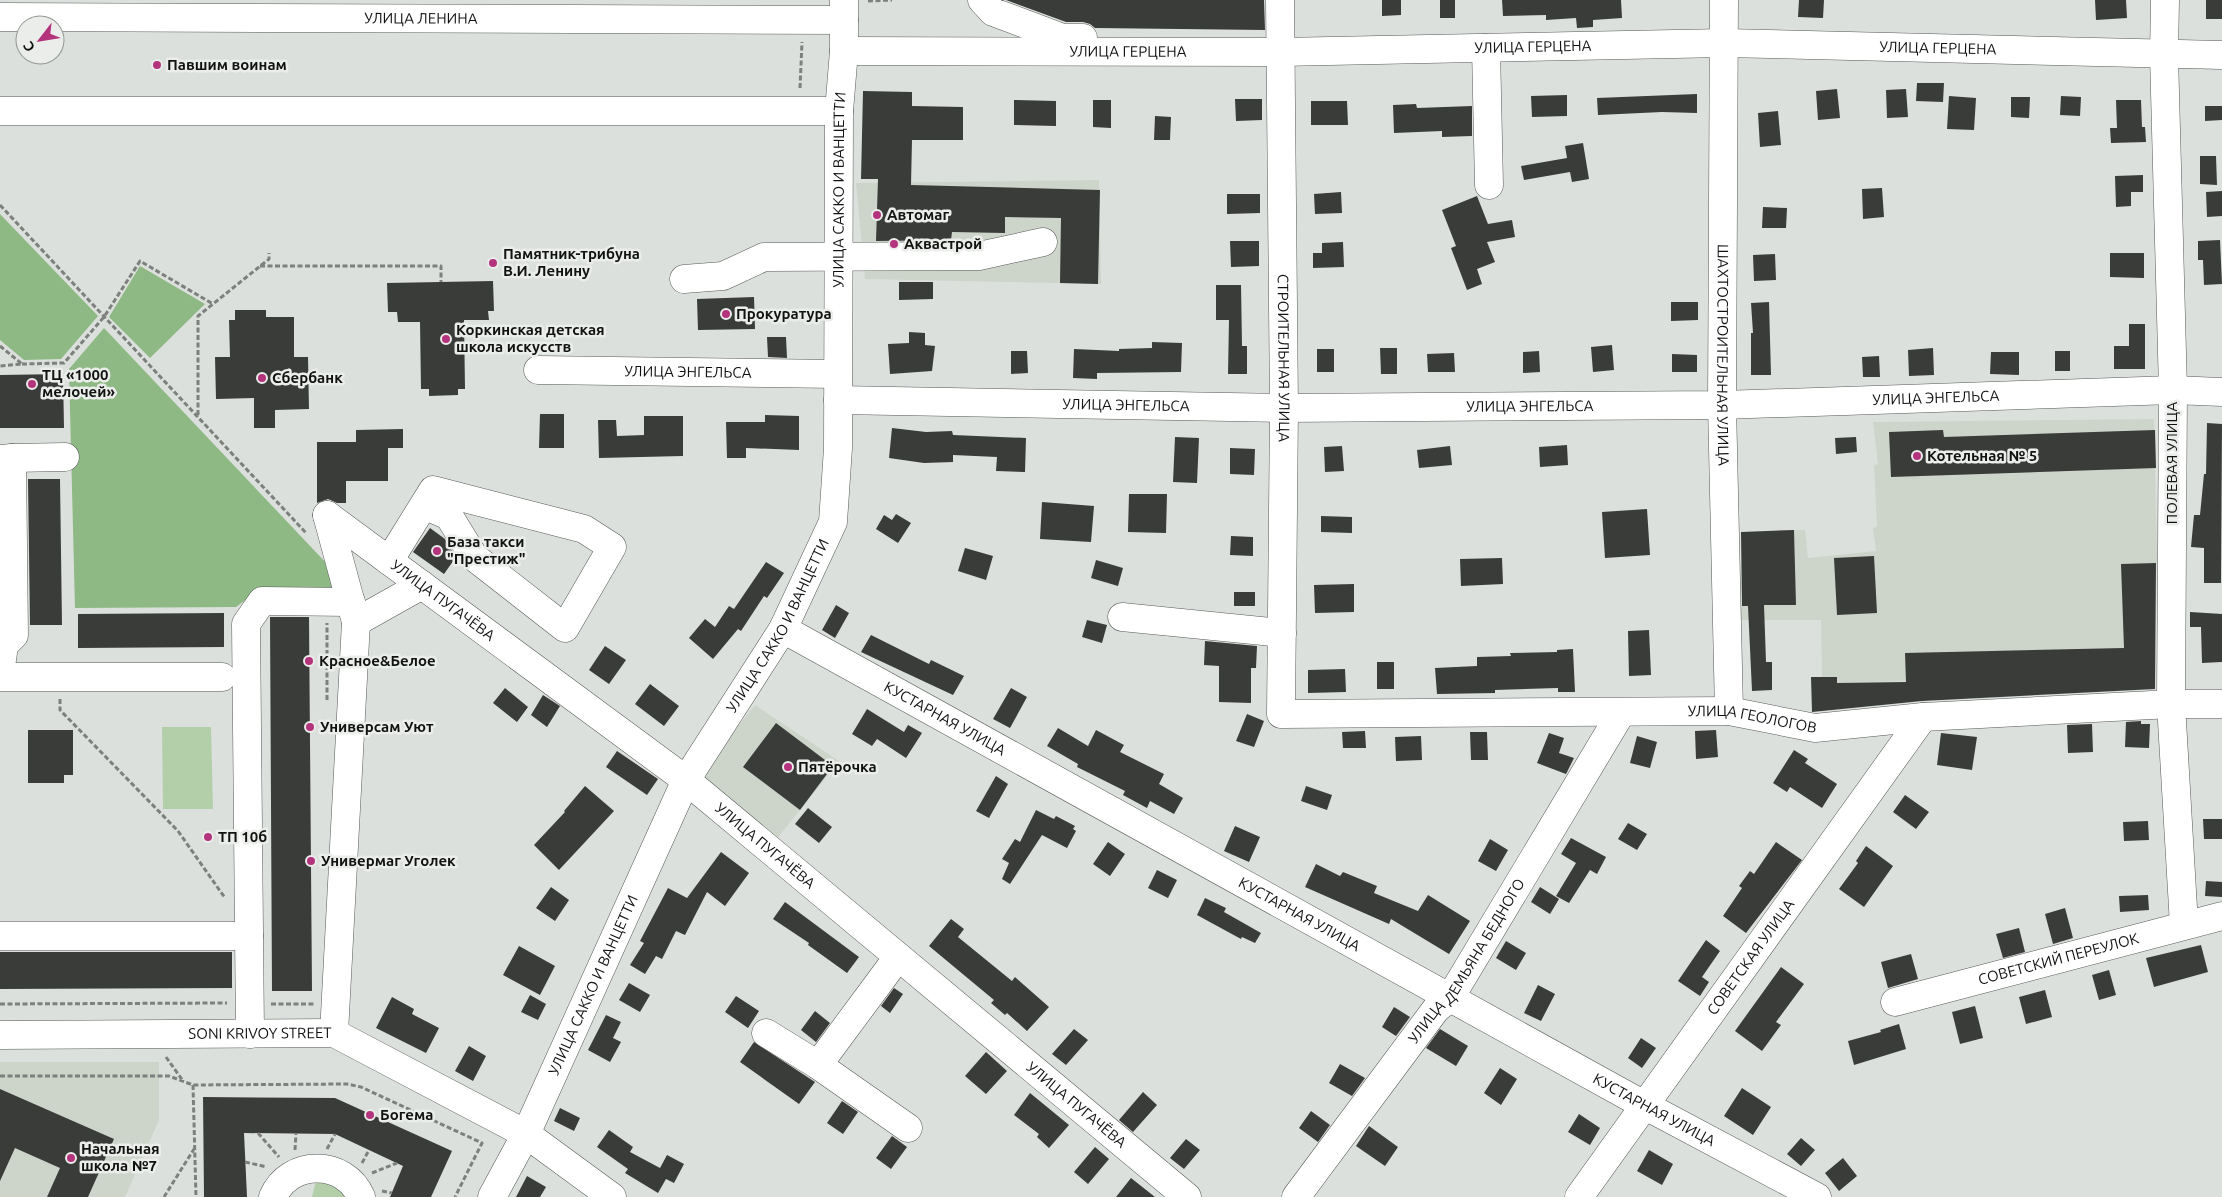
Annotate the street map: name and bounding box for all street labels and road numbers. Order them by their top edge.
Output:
street label: УЛИЦА ЛЕНИНА [364,9,478,27]
street label: УЛИЦА ГЕРЦЕНА [1474,37,1592,56]
street label: УЛИЦА ГЕРЦЕНА [1879,38,1997,58]
street label: УЛИЦА ГЕРЦЕНА [1069,43,1187,60]
street label: УЛИЦА САККО И ВАНЦЕТТИ [829,91,849,288]
street label: ШАХТОСТРОИТЕЛЬНАЯ УЛИЦА [1714,244,1732,466]
street label: СТРОИТЕЛЬНАЯ УЛИЦА [1275,274,1293,442]
street label: УЛИЦА ЭНГЕЛЬСА [624,362,752,381]
street label: УЛИЦА ЭНГЕЛЬСА [1872,387,2000,408]
street label: УЛИЦА ЭНГЕЛЬСА [1062,395,1190,414]
street label: УЛИЦА ЭНГЕЛЬСА [1466,397,1594,415]
street label: ПОЛЕВАЯ УЛИЦА [2163,402,2180,524]
street label: УЛИЦА САККО И ВАНЦЕТТИ [723,536,832,715]
street label: УЛИЦА ПУГАЧЁВА [388,556,499,644]
street label: КУСТАРНАЯ УЛИЦА [881,678,1009,759]
street label: УЛИЦА ГЕОЛОГОВ [1688,702,1818,736]
street label: УЛИЦА ПУГАЧЁВА [712,799,819,892]
street label: КУСТАРНАЯ УЛИЦА [1236,874,1364,955]
street label: УЛИЦА ДЕМЬЯНА БЕДНОГО [1405,875,1528,1046]
street label: УЛИЦА САККО И ВАНЦЕТТИ [545,892,641,1078]
street label: СОВЕТСКАЯ УЛИЦА [1703,896,1798,1018]
street label: СОВЕТСКИЙ ПЕРЕУЛОК [1976,929,2140,988]
street label: SONI KRIVOY STREET [188,1024,332,1042]
street label: УЛИЦА ПУГАЧЁВА [1023,1058,1130,1151]
street label: КУСТАРНАЯ УЛИЦА [1590,1070,1719,1149]

